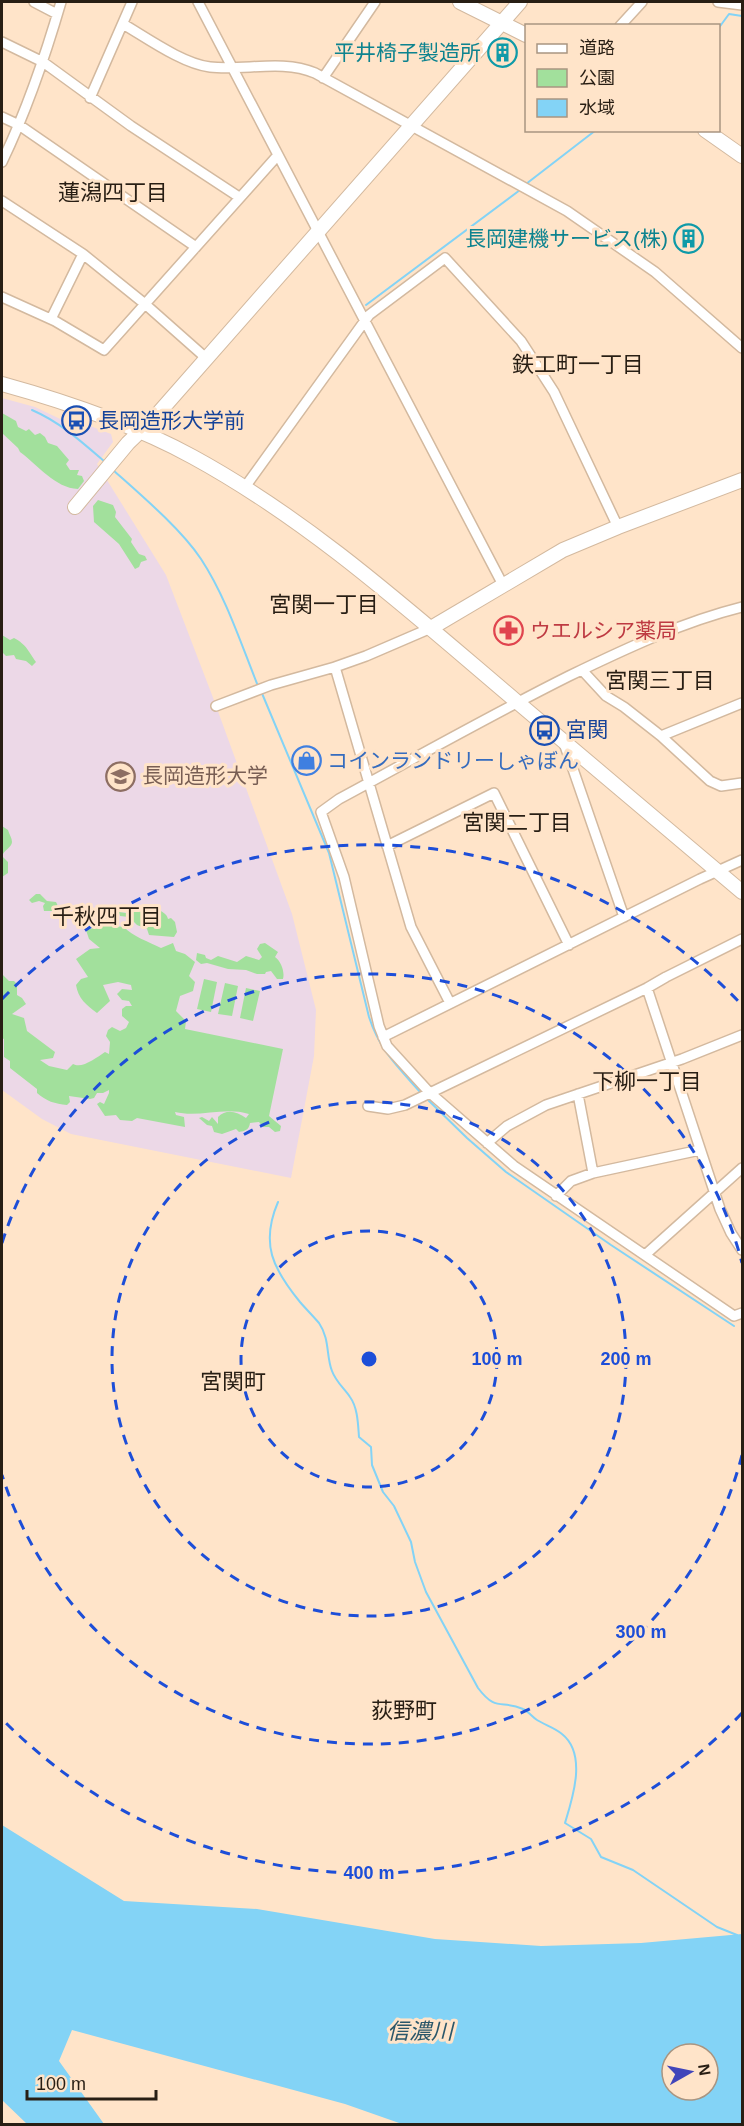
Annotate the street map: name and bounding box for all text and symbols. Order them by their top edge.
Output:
legend [525,24,720,132]
building icon: 平井椅子製造所 [486,37,518,69]
text: 道路 [579,38,615,58]
place label: 平井椅子製造所 [334,41,481,64]
text: 公園 [579,68,615,88]
text: 水域 [579,98,615,118]
district label: 蓮潟四丁目 [58,180,168,205]
building icon: 長岡建機サービス(株) [673,223,705,255]
place label: 長岡建機サービス(株) [465,227,668,250]
district label: 鉄工町一丁目 [512,352,644,377]
bus stop icon: 長岡造形大学前 [61,405,93,437]
place label: 長岡造形大学前 [98,409,245,432]
district label: 宮関一丁目 [269,592,379,617]
pharmacy icon: ウエルシア薬局 [493,615,525,647]
place label: ウエルシア薬局 [530,619,677,642]
district label: 宮関三丁目 [605,668,715,693]
bus stop icon: 宮関 [529,714,561,746]
place label: 宮関 [566,718,608,741]
shop icon: コインランドリーしゃぼん [290,745,322,777]
place label: コインランドリーしゃぼん [327,749,579,772]
school or university icon: 長岡造形大学 [105,760,137,792]
place label: 長岡造形大学 [142,764,268,787]
district label: 宮関二丁目 [462,810,572,835]
district label: 千秋四丁目 [52,904,162,929]
district label: 下柳一丁目 [592,1069,702,1094]
centre of rings [359,1349,379,1369]
text: 100 m [471,1349,523,1369]
text: 200 m [600,1349,652,1369]
district label: 宮関町 [200,1369,266,1394]
text: 300 m [615,1622,667,1642]
district label: 荻野町 [371,1698,437,1723]
text: 400 m [343,1863,395,1883]
water label: 信濃川 [387,2019,455,2044]
north arrow [660,2042,720,2102]
scale bar [27,2063,156,2101]
text: N [695,2063,714,2077]
text: 100 m [36,2074,86,2094]

